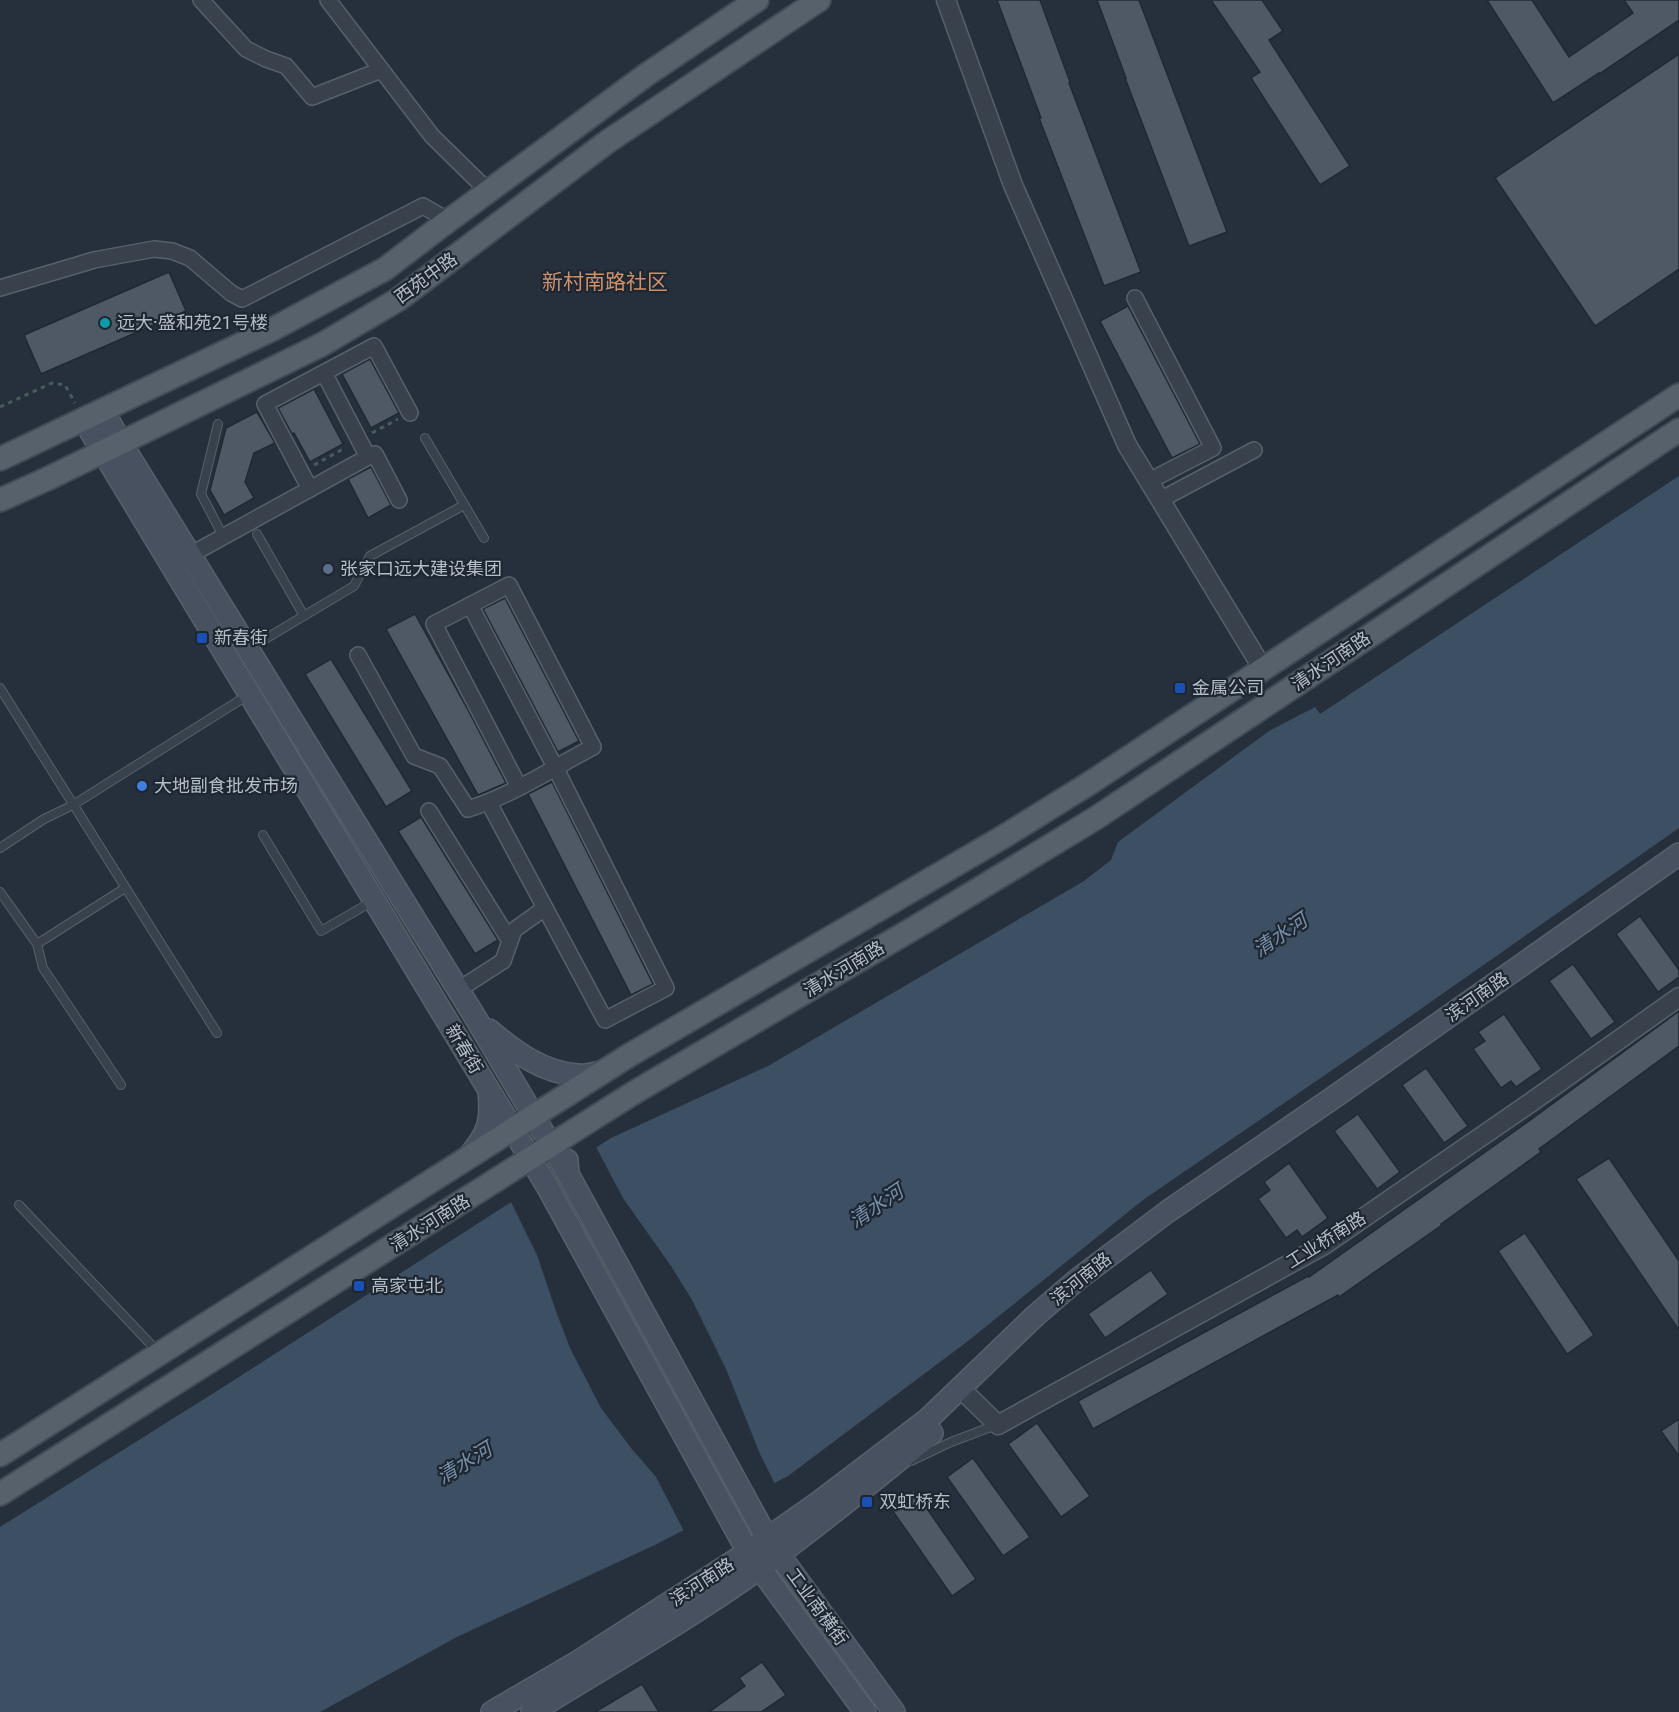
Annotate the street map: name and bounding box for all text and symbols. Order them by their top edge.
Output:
street label: 西苑中路 [390,248,461,307]
district label: 新村南路社区 [542,270,668,294]
place label: 远大·盛和苑21号楼 [117,312,268,333]
marker: 远大·盛和苑21号楼 [98,316,112,330]
place label: 张家口远大建设集团 [340,558,502,579]
marker: 张家口远大建设集团 [321,562,335,576]
place label: 新春街 [214,627,268,648]
street label: 清水河南路 [1288,627,1374,694]
marker: 新春街 [195,631,209,645]
place label: 金属公司 [1192,677,1264,698]
marker: 金属公司 [1173,681,1187,695]
place label: 大地副食批发市场 [154,775,298,796]
marker: 大地副食批发市场 [135,779,149,793]
water label: 清水河 [1248,906,1315,962]
street label: 清水河南路 [800,936,888,1001]
street label: 滨河南路 [1441,967,1512,1026]
street label: 新春街 [442,1020,487,1077]
water label: 清水河 [844,1177,911,1233]
street label: 清水河南路 [386,1190,473,1255]
street label: 工业桥南路 [1282,1207,1369,1272]
street label: 滨河南路 [1046,1248,1115,1309]
place label: 高家屯北 [371,1275,443,1296]
marker: 高家屯北 [352,1279,366,1293]
water label: 清水河 [432,1435,499,1489]
place label: 双虹桥东 [879,1491,951,1512]
marker: 双虹桥东 [860,1495,874,1509]
street label: 滨河南路 [666,1553,738,1610]
street label: 工业南横街 [782,1564,852,1649]

